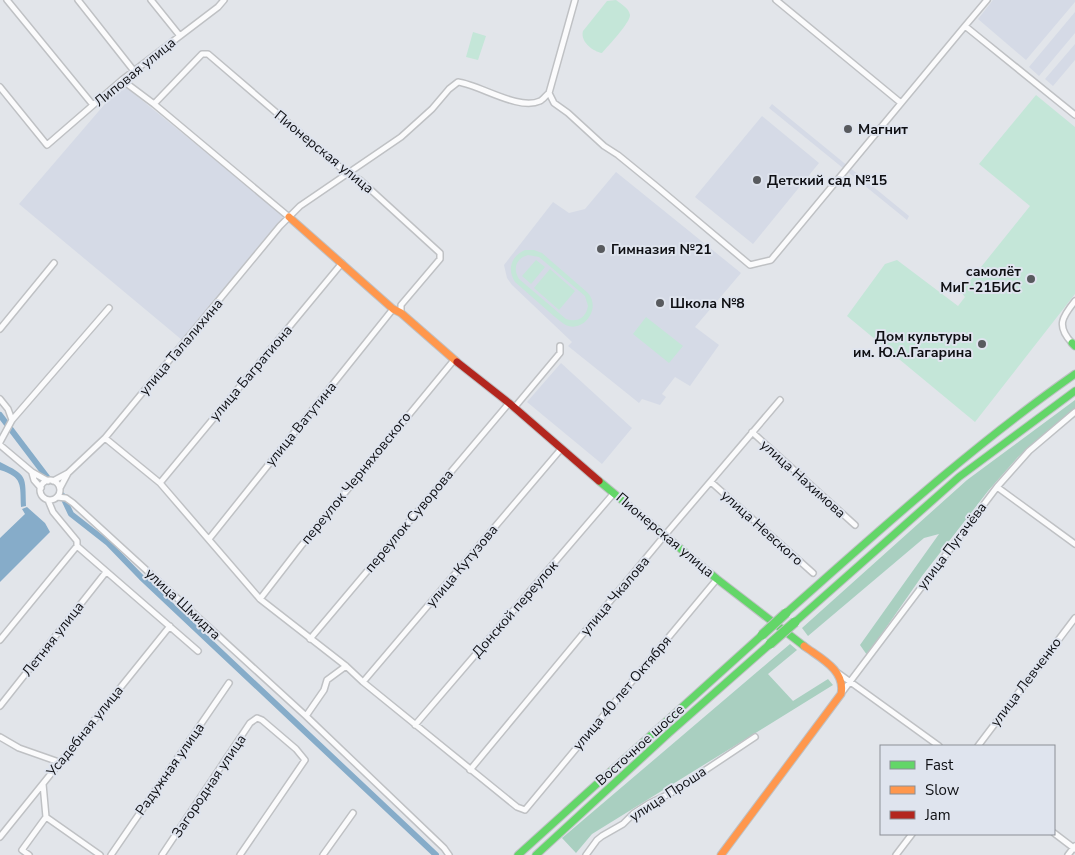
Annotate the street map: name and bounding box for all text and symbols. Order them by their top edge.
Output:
street label: Липовая улица [90,33,180,111]
street label: Пионерская улица [270,106,378,198]
place label: Магнит [858,120,908,139]
marker: Магнит [842,123,854,135]
place label: Детский сад №15 [767,171,887,190]
marker: Детский сад №15 [751,174,763,186]
place label: Гимназия №21 [611,240,712,259]
marker: Гимназия №21 [595,243,607,255]
place label: самолёт МиГ-21БИС [940,262,1021,297]
marker: самолёт МиГ-21БИС [1025,273,1037,285]
place label: Школа №8 [670,294,745,313]
street label: улица Талалихина [135,295,227,399]
marker: Школа №8 [654,297,666,309]
street label: улица Багратиона [205,321,297,425]
place label: Дом культуры им. Ю.А.Гагарина [853,327,972,362]
marker: Дом культуры им. Ю.А.Гагарина [976,338,988,350]
street label: улица Ватутина [261,378,341,470]
street label: переулок Черняховского [297,408,415,548]
street label: улица Нахимова [756,436,850,522]
street label: переулок Суворова [360,466,458,576]
street label: улица Невского [717,486,807,570]
street label: Пионерская улица [612,488,718,582]
street label: улица Пугачёва [913,498,991,594]
street label: улица Кутузова [422,521,502,611]
street label: улица Чкалова [576,552,654,640]
street label: Донской переулок [468,556,563,661]
street label: улица Шмидта [141,564,225,644]
street label: Летняя улица [18,598,88,680]
street label: улица 40 лет Октября [568,632,676,754]
street label: улица Левченко [986,633,1066,730]
street label: Усадебная улица [42,681,128,781]
street label: Восточное шоссе [592,700,688,790]
street label: Радужная улица [131,719,209,819]
street label: Загородная улица [167,731,251,841]
legend [880,745,1055,835]
text: Fast [925,755,954,775]
street label: улица Проша [626,762,710,826]
text: Slow [925,780,960,800]
text: Jam [924,805,951,825]

